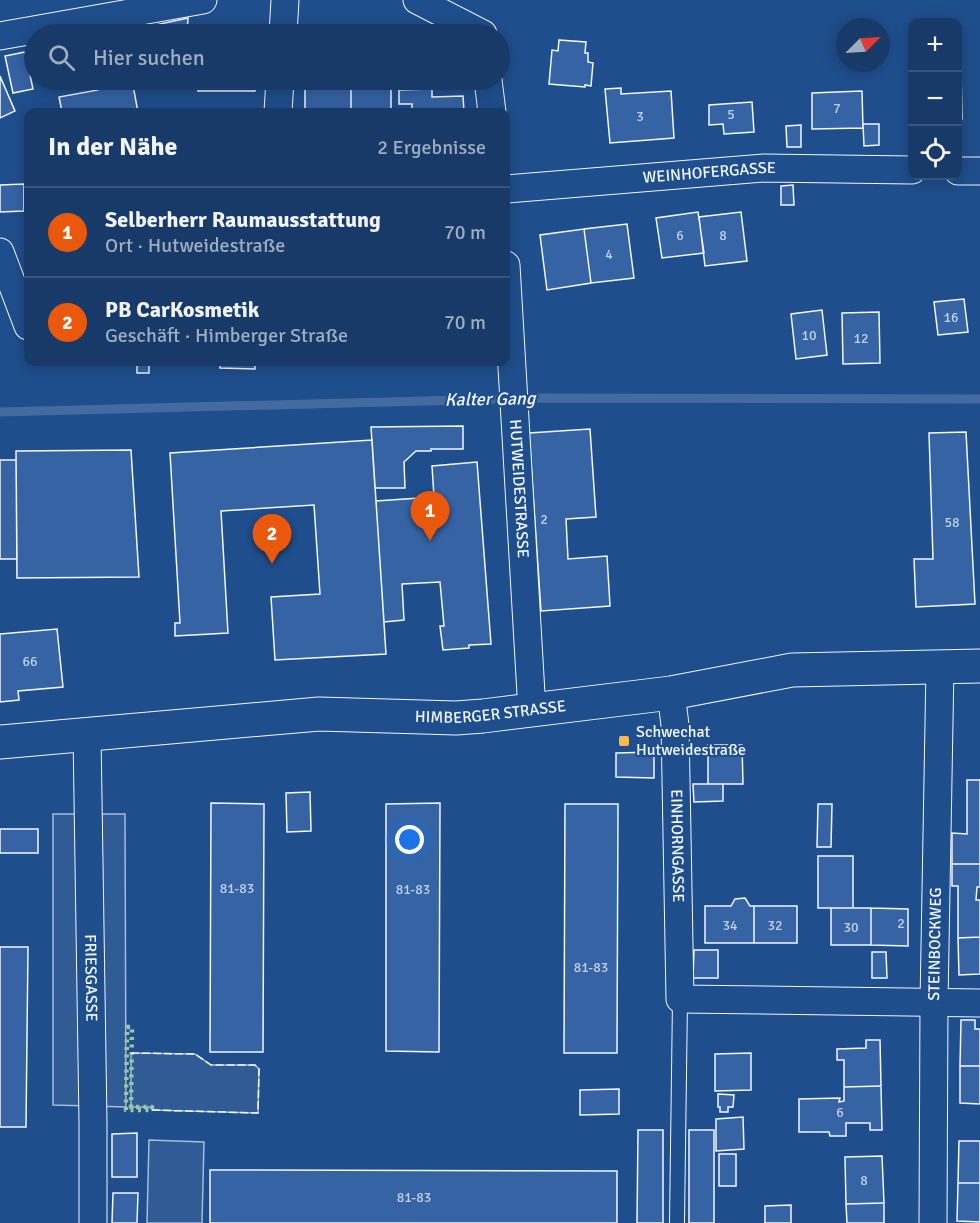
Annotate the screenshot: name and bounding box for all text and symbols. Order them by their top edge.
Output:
north arrow [836,18,890,72]
map controls [908,18,962,180]
button: + [908,18,962,72]
search box [24,24,510,90]
icon: search [45,41,78,74]
text: Hier suchen [93,44,205,71]
button: − [908,72,962,126]
house number: 7 [833,100,841,117]
house number: 5 [727,106,735,123]
house number: 3 [636,108,644,125]
button: locate [908,126,962,180]
text: In der Nähe [48,131,178,163]
text: 2 Ergebnisse [377,135,486,160]
street label: WEINHOFERGASSE [642,158,776,188]
text: Selberherr Raumausstattung [105,206,381,233]
text: 1 [62,220,73,245]
text: 70 m [444,220,486,245]
house number: 6 [676,227,684,244]
house number: 8 [719,227,727,244]
text: Ort · Hutweidestraße [105,233,285,258]
house number: 4 [605,246,613,263]
text: PB CarKosmetik [105,296,259,323]
house number: 16 [943,309,959,326]
text: 2 [62,310,73,335]
text: 70 m [444,310,486,335]
text: Geschäft · Himberger Straße [105,323,348,348]
house number: 10 [801,327,817,344]
house number: 12 [853,330,869,347]
water label: Kalter Gang [445,387,537,411]
street label: HUTWEIDESTRASSE [505,419,533,558]
pin: 1 [410,492,450,541]
house number: 2 [540,511,548,528]
pin: 2 [252,514,292,564]
house number: 58 [944,514,960,531]
house number: 66 [22,653,38,670]
street label: HIMBERGER STRASSE [415,696,567,728]
place label: Schwechat Hutweidestraße [636,722,746,760]
marker: Schwechat Hutweidestraße [617,734,631,748]
street label: EINHORNGASSE [666,789,688,903]
your location [395,825,424,854]
house number: 81-83 [220,880,254,897]
house number: 81-83 [396,881,430,898]
street label: STEINBOCKWEG [924,887,946,1001]
house number: 2 [897,915,905,932]
house number: 34 [722,917,738,934]
house number: 32 [767,917,783,934]
house number: 30 [843,919,859,936]
street label: FRIESGASSE [80,934,101,1022]
house number: 81-83 [574,959,608,976]
house number: 6 [836,1104,844,1121]
house number: 8 [860,1172,868,1189]
house number: 81-83 [397,1189,431,1206]

